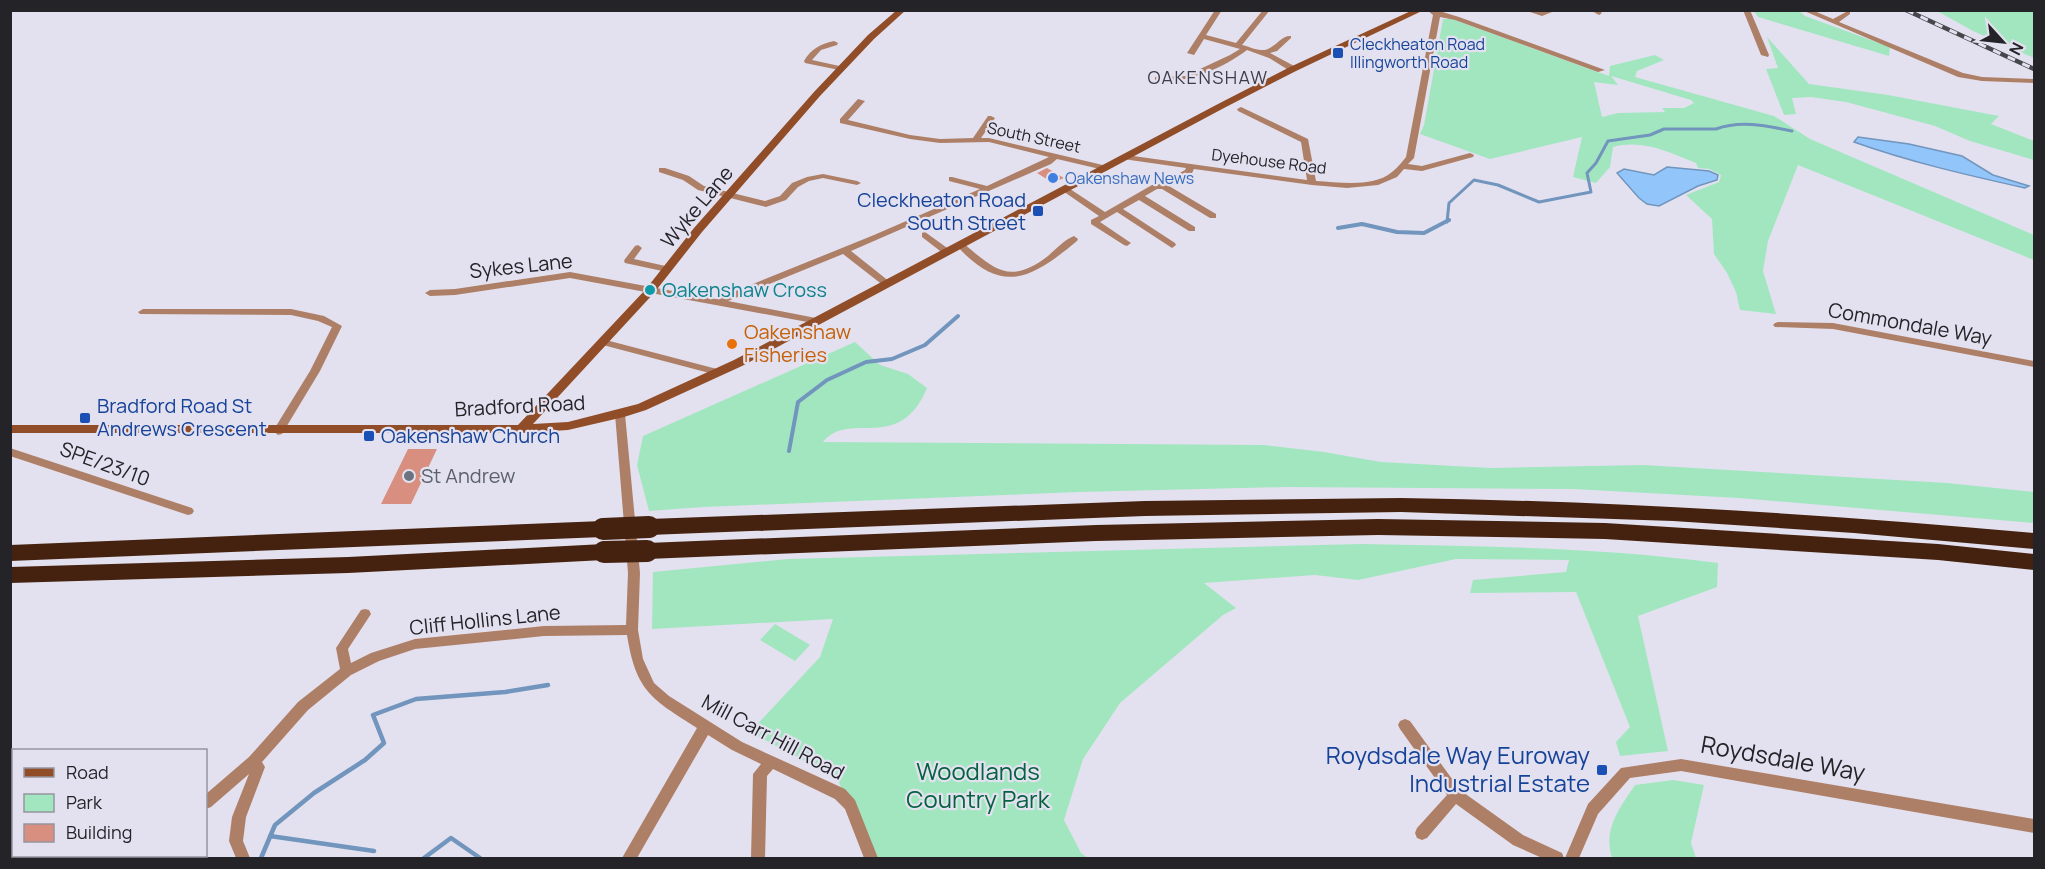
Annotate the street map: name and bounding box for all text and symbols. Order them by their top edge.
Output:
north arrow [1973,12,2033,72]
place label: Cleckheaton Road Illingworth Road [1350,33,1485,73]
text: N [2004,39,2029,59]
marker: Cleckheaton Road Illingworth Road [1331,46,1345,60]
district label: OAKENSHAW [1147,65,1269,89]
street label: South Street [985,116,1083,158]
street label: Dyehouse Road [1210,143,1328,179]
street label: Wyke Lane [654,160,739,253]
place label: Oakenshaw News [1065,167,1194,189]
marker: Oakenshaw News [1046,171,1060,185]
place label: Cleckheaton Road South Street [857,186,1026,236]
marker: Cleckheaton Road South Street [1031,204,1045,218]
street label: Sykes Lane [468,247,574,284]
place label: Oakenshaw Cross [662,276,827,303]
marker: Oakenshaw Cross [643,283,657,297]
street label: Commondale Way [1826,296,1995,351]
place label: Oakenshaw Fisheries [744,318,851,368]
marker: Oakenshaw Fisheries [725,337,739,351]
street label: Bradford Road [454,389,586,422]
place label: Bradford Road St Andrews Crescent [97,392,267,442]
marker: Bradford Road St Andrews Crescent [78,411,92,425]
place label: Oakenshaw Church [381,422,560,449]
marker: Oakenshaw Church [362,429,376,443]
street label: SPE/23/10 [56,435,154,492]
place label: St Andrew [421,462,515,489]
marker: St Andrew [402,469,416,483]
street label: Cliff Hollins Lane [408,598,562,641]
street label: Mill Carr Hill Road [697,688,849,786]
street label: Roydsdale Way [1698,727,1868,788]
place label: Roydsdale Way Euroway Industrial Estate [1326,738,1590,799]
legend [12,749,207,857]
park label: Woodlands Country Park [906,754,1051,815]
text: Road [66,760,109,784]
marker: Roydsdale Way Euroway Industrial Estate [1595,763,1609,777]
text: Park [66,790,103,814]
text: Building [66,820,132,844]

